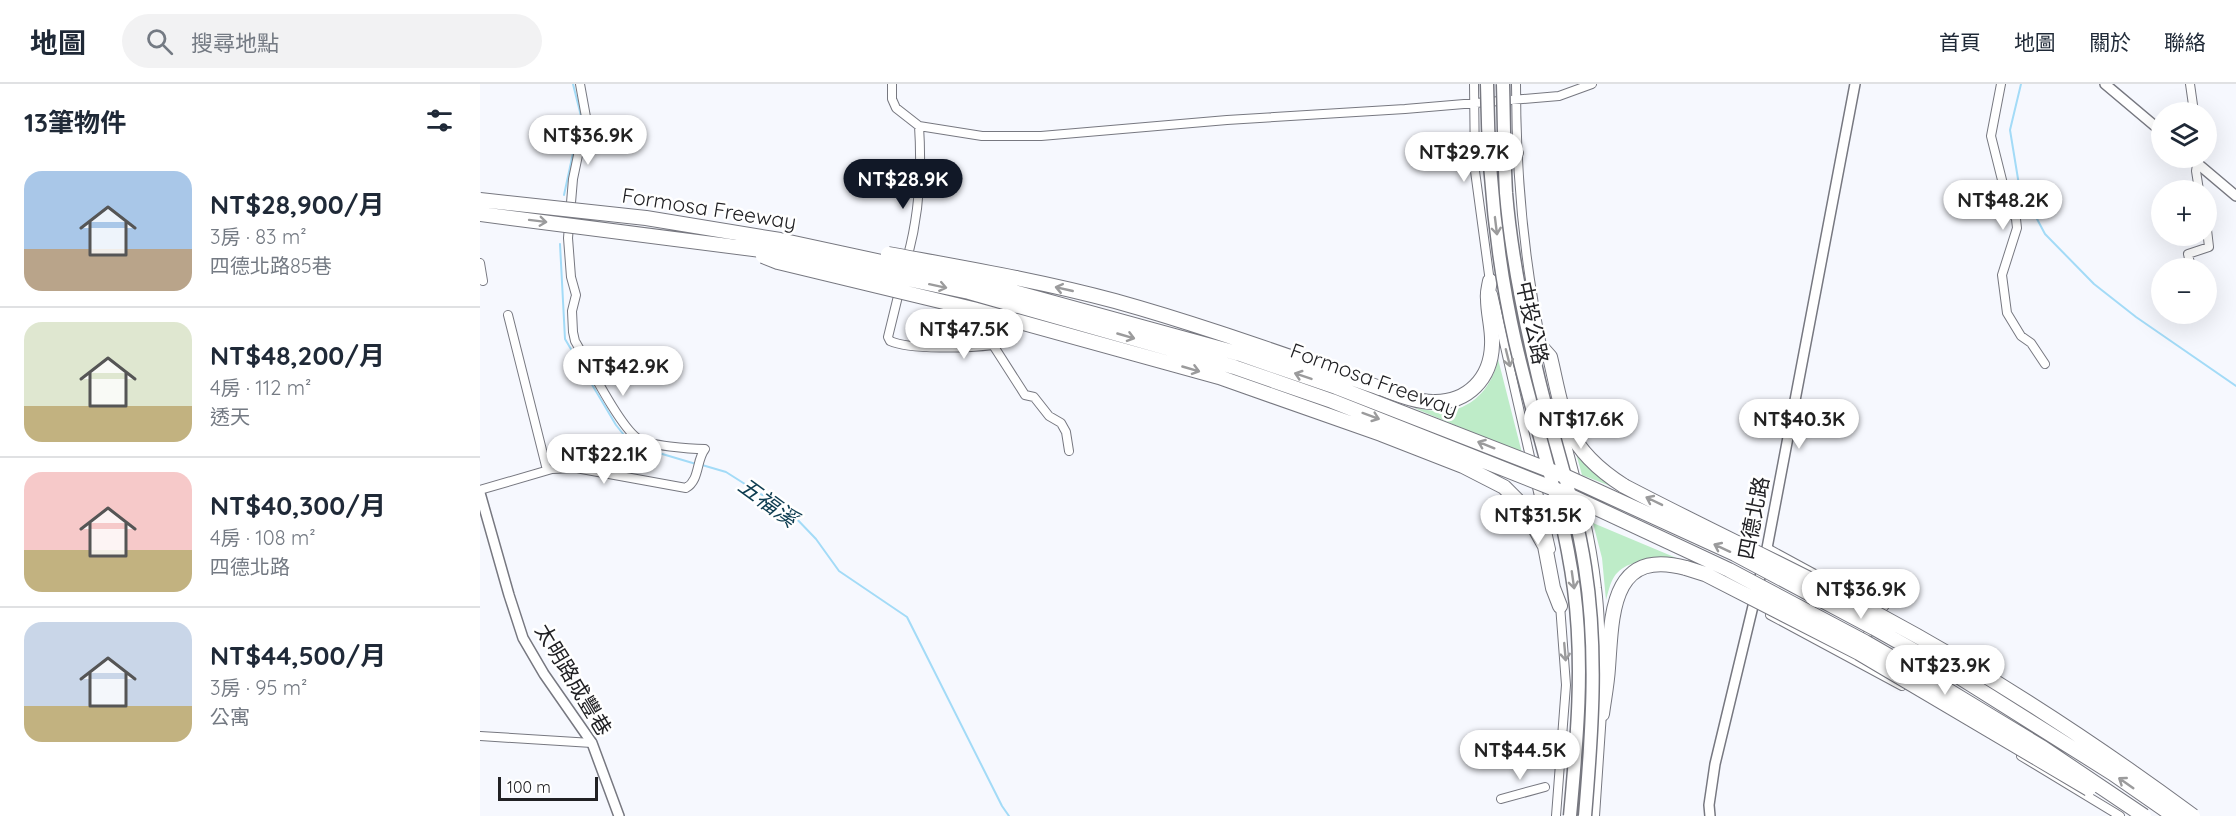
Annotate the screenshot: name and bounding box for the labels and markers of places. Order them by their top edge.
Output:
pin: NT$36.9K [526,115,650,166]
pin: NT$29.7K [1402,132,1526,183]
pin: NT$28.9K [841,159,965,210]
pin: NT$48.2K [1941,180,2065,231]
pin: NT$47.5K [902,309,1026,360]
pin: NT$42.9K [561,346,685,397]
pin: NT$17.6K [1519,399,1643,450]
pin: NT$40.3K [1737,399,1861,450]
pin: NT$22.1K [542,434,666,485]
pin: NT$31.5K [1476,495,1600,546]
pin: NT$36.9K [1799,569,1923,620]
pin: NT$23.9K [1883,645,2007,696]
pin: NT$44.5K [1458,730,1582,781]

